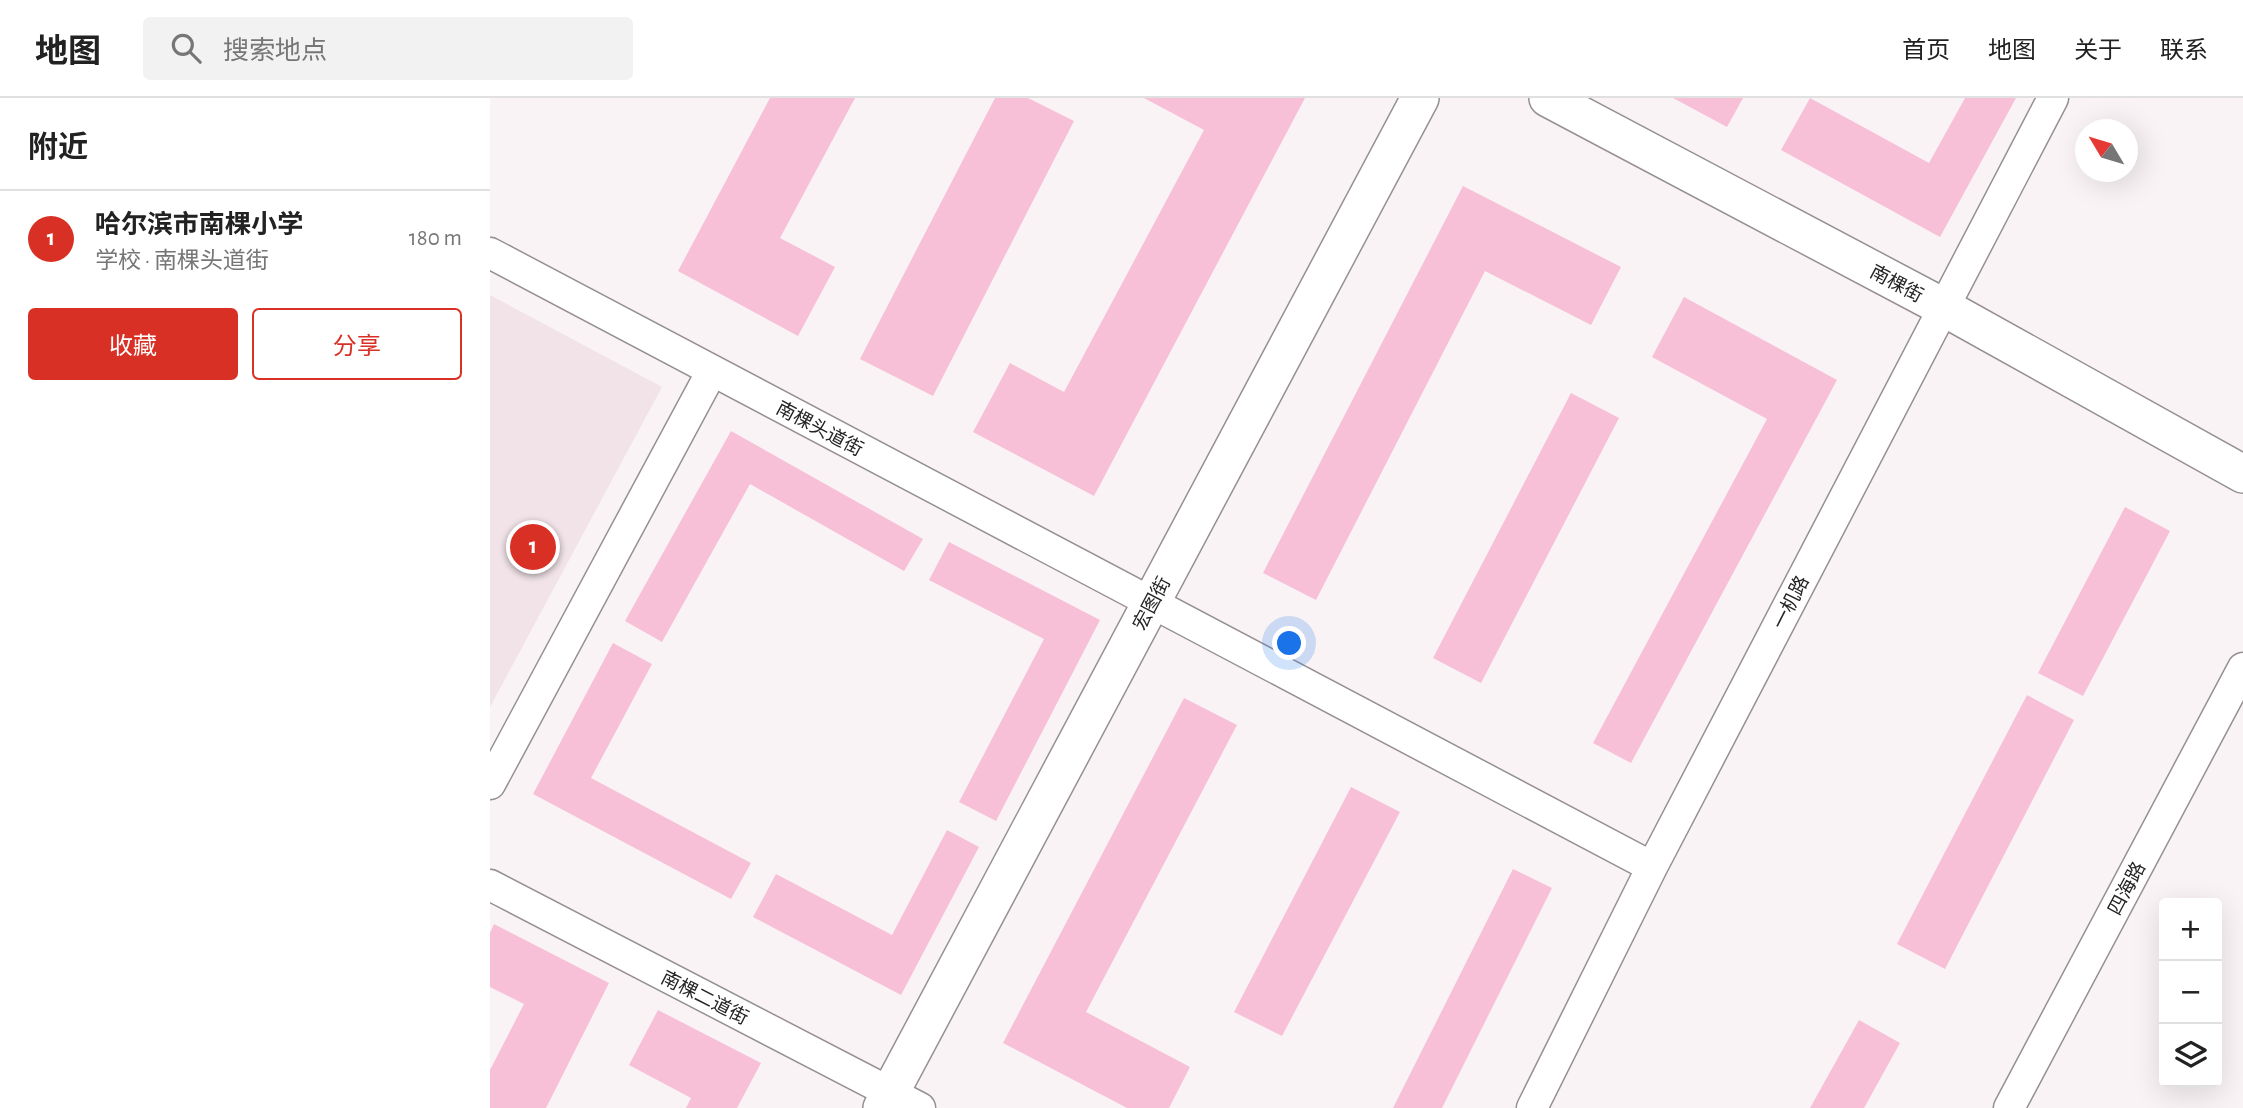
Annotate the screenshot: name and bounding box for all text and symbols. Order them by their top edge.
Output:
search box [143,17,633,80]
icon: search [167,29,205,67]
text: 地图 [35,36,101,69]
text: 搜索地点 [223,38,327,64]
text: 首页 [1902,39,1950,63]
text: 地图 [1988,39,2036,63]
text: 关于 [2074,39,2122,63]
text: 联系 [2160,39,2208,63]
north arrow [2075,119,2138,182]
text: 附近 [28,133,88,163]
text: 哈尔滨市南棵小学 [95,212,303,238]
text: 1 [47,227,55,250]
text: 180 m [409,227,462,250]
text: 学校 · 南棵头道街 [95,250,269,273]
street label: 南棵街 [1867,262,1926,306]
button: 收藏 [28,308,238,380]
button: 分享 [252,308,462,380]
street label: 南棵头道街 [773,398,866,460]
pin: 1 [510,521,556,573]
street label: 一机路 [1768,572,1813,632]
street label: 宏图街 [1129,573,1174,633]
your location [1272,626,1306,660]
street label: 四海路 [2104,858,2149,918]
map controls [2159,898,2222,1087]
button: + [2159,898,2222,961]
button: − [2159,961,2222,1024]
street label: 南棵二道街 [658,967,751,1028]
button: layers [2159,1024,2222,1087]

